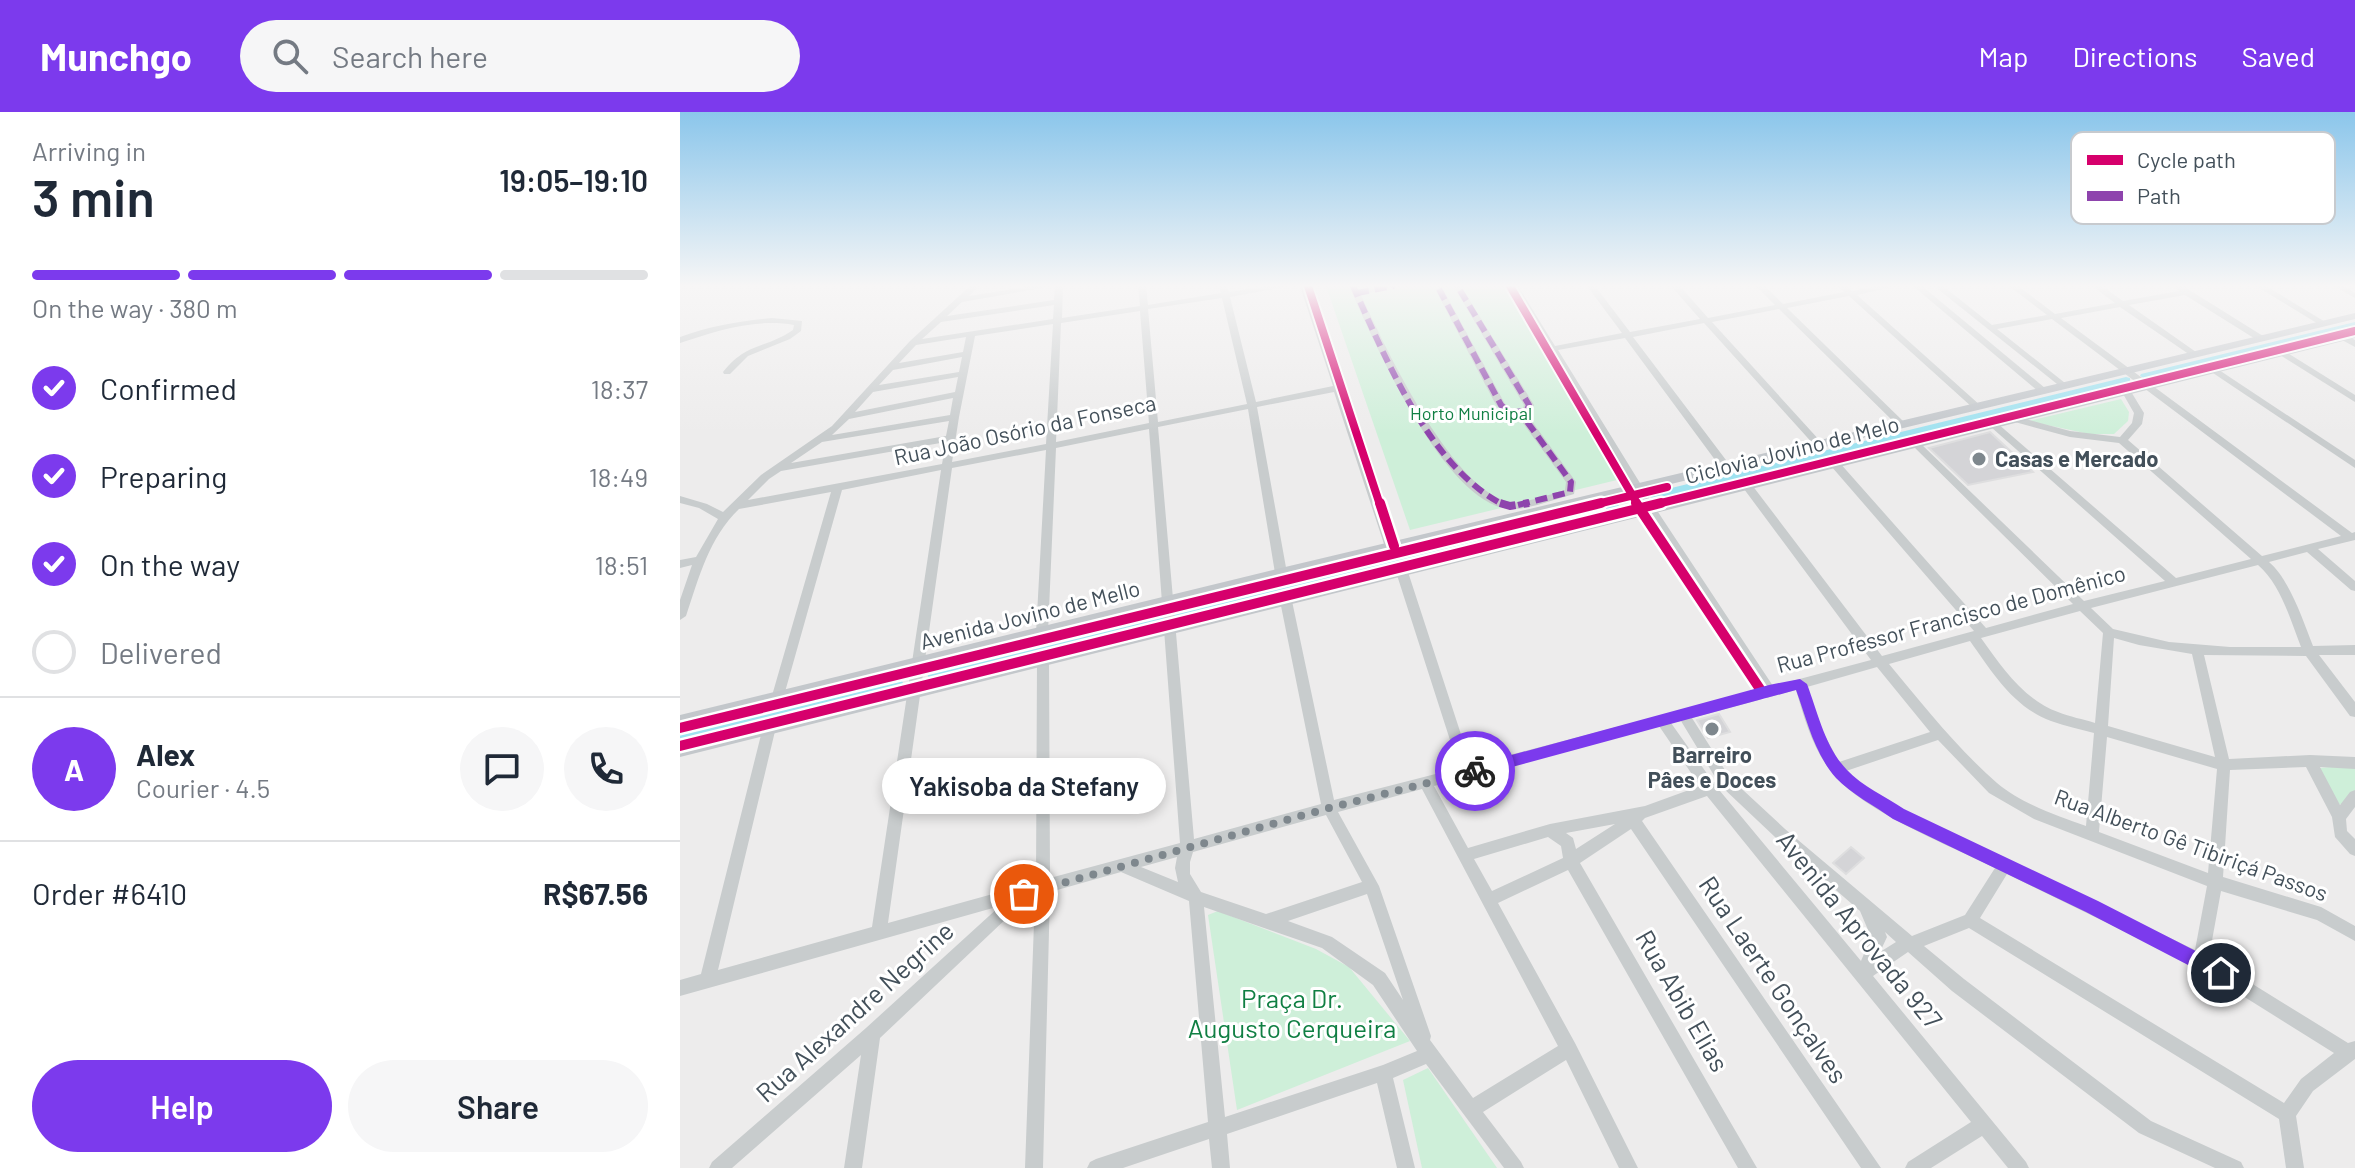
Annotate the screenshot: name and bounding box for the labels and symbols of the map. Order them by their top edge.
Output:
legend [2071,132,2335,224]
text: Cycle path [2137,146,2236,172]
text: Path [2137,182,2181,208]
street label: Rua João Osório da Fonseca [891,389,1158,470]
park label: Horto Municipal [1410,402,1532,424]
street label: Ciclovia Jovino de Melo [1682,410,1902,488]
place label: Casas e Mercado [1995,445,2158,471]
marker: Casas e Mercado [1970,450,1988,468]
street label: Rua Professor Francisco de Domênico [1773,559,2128,677]
street label: Avenida Jovino de Mello [917,574,1142,654]
marker: Barreiro Pâes e Doces [1703,720,1721,738]
courier [1435,731,1515,811]
place label: Barreiro Pâes e Doces [1648,741,1776,792]
callout: Yakisoba da Stefany [882,758,1166,814]
street label: Rua Alberto Gê Tibiriçá Passos [2051,782,2331,906]
street label: Avenida Aprovada 927 [1771,824,1949,1034]
pin [990,860,1058,928]
street label: Rua Laerte Gonçalves [1693,870,1855,1089]
street label: Rua Alexandre Negrine [749,914,959,1108]
street label: Rua Abib Elias [1630,924,1736,1077]
pin [2187,939,2255,1007]
park label: Praça Dr. Augusto Cerqueira [1188,982,1396,1043]

